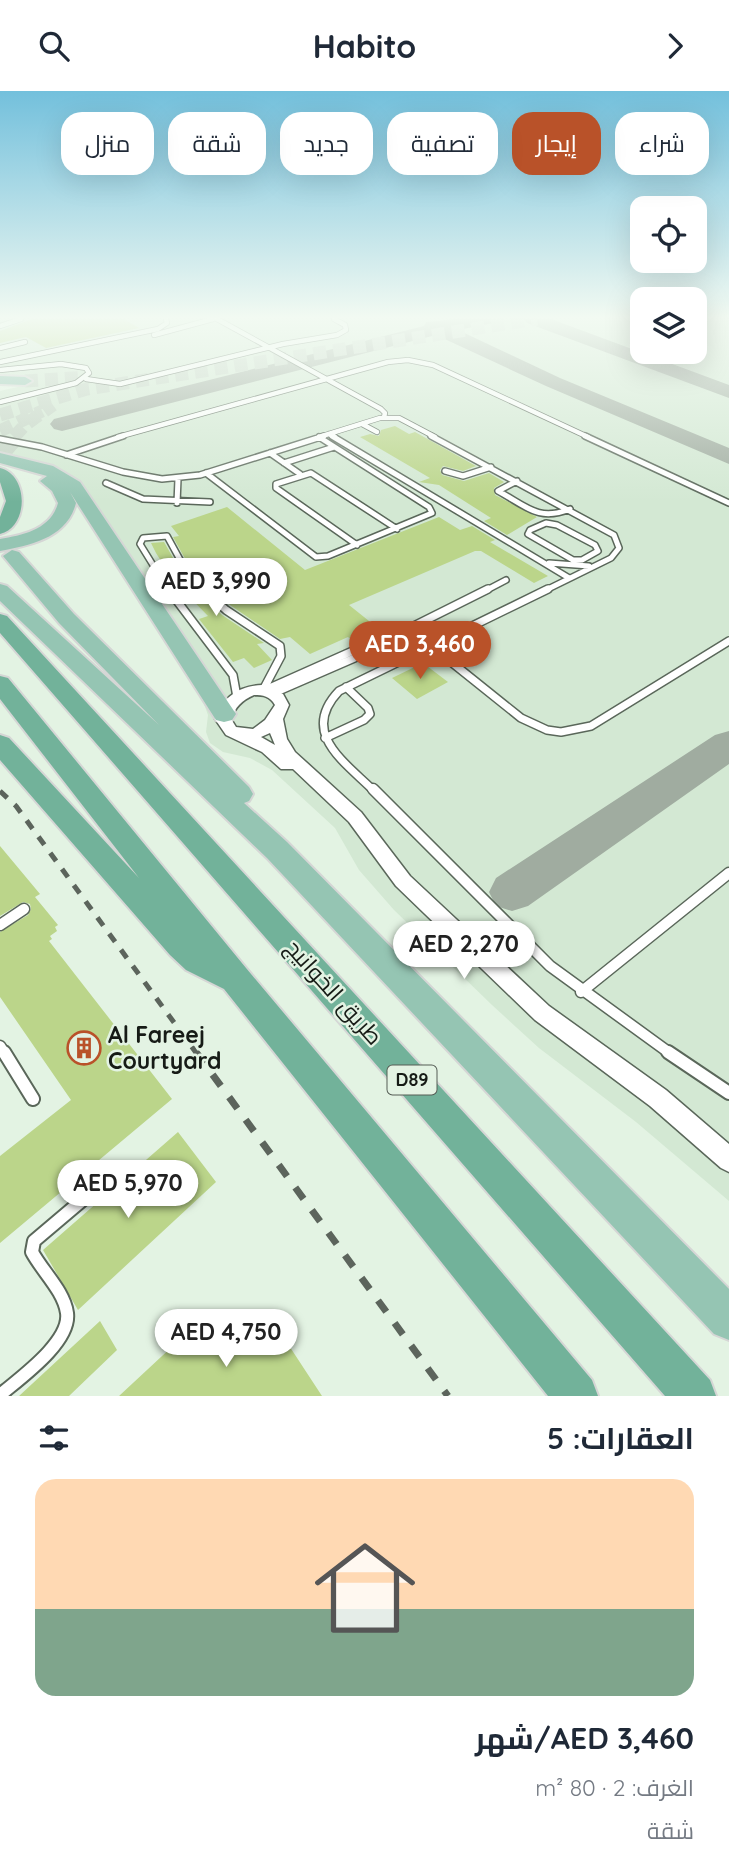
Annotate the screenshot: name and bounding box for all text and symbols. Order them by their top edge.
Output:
text: Habito [313,26,416,66]
icon: search [35,27,73,65]
icon: forward [656,27,694,65]
chip: منزل [61,112,154,175]
chip: شقة [168,112,266,175]
chip: جديد [280,112,373,175]
chip: تصفية [387,112,498,175]
chip: إيجار [512,112,601,175]
chip: شراء [615,112,709,175]
map controls [630,196,707,364]
button: locate [630,196,707,273]
button: layers [630,287,707,364]
pin: AED 3,990 [136,559,296,618]
text: AED 3,990 [161,566,271,595]
pin: AED 3,460 [340,621,500,681]
text: AED 3,460 [365,629,475,658]
pin: AED 2,270 [384,921,544,981]
text: AED 2,270 [409,929,519,958]
street label: طريق الخوانيج [278,933,389,1052]
place label: Al Fareej Courtyard [108,1020,222,1075]
building icon: Al Fareej Courtyard [65,1029,103,1067]
road number: D89 [388,1065,436,1095]
pin: AED 5,970 [48,1161,208,1220]
text: AED 5,970 [73,1168,183,1197]
pin: AED 4,750 [146,1309,306,1369]
text: AED 4,750 [171,1317,281,1346]
icon: filters [35,1419,73,1457]
text: العقارات: 5 [547,1419,694,1457]
icon: home [302,1525,428,1651]
text: AED 3,460/شهر [475,1719,694,1757]
text: الغرف: 2 · 80 m² [535,1773,694,1802]
text: شقة [647,1816,694,1845]

